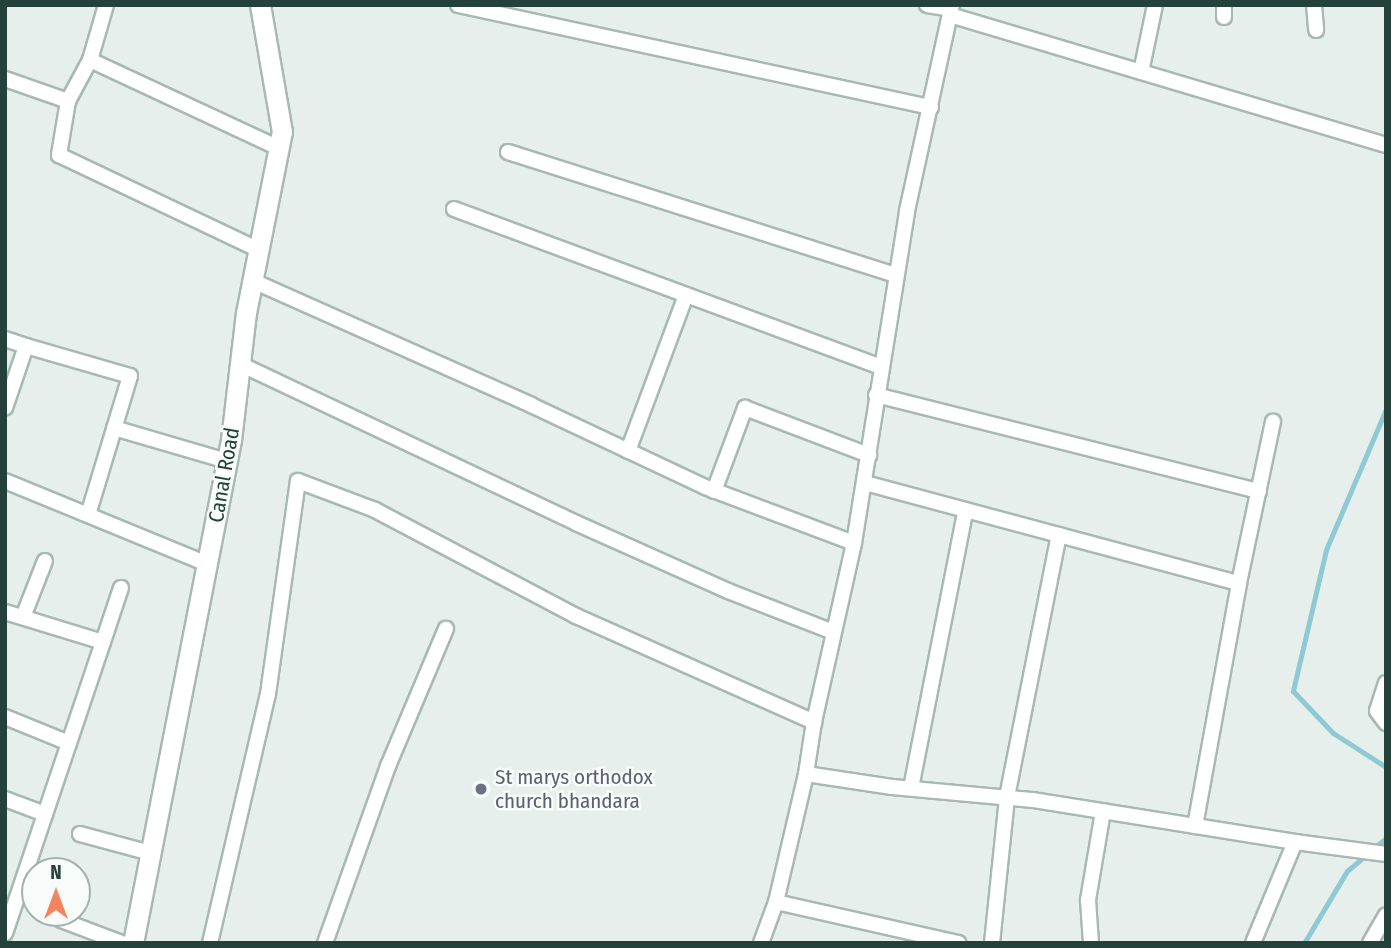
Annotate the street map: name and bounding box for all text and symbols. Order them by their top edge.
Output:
street label: Canal Road [203,426,245,524]
place label: St marys orthodox church bhandara [495,764,653,814]
marker: St marys orthodox church bhandara [473,781,489,797]
north arrow [21,857,91,927]
text: N [50,861,62,884]

